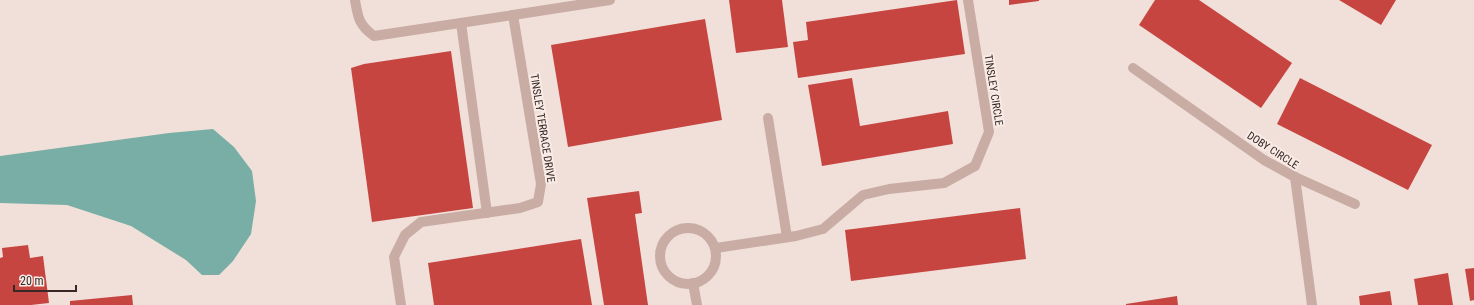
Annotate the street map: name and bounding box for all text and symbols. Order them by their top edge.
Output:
street label: TINSLEY CIRCLE [981,54,1006,127]
street label: TINSLEY TERRACE DRIVE [528,73,558,184]
street label: DOBY CIRCLE [1245,129,1301,172]
scale bar [14,267,76,293]
text: 20 m [20,274,44,288]

